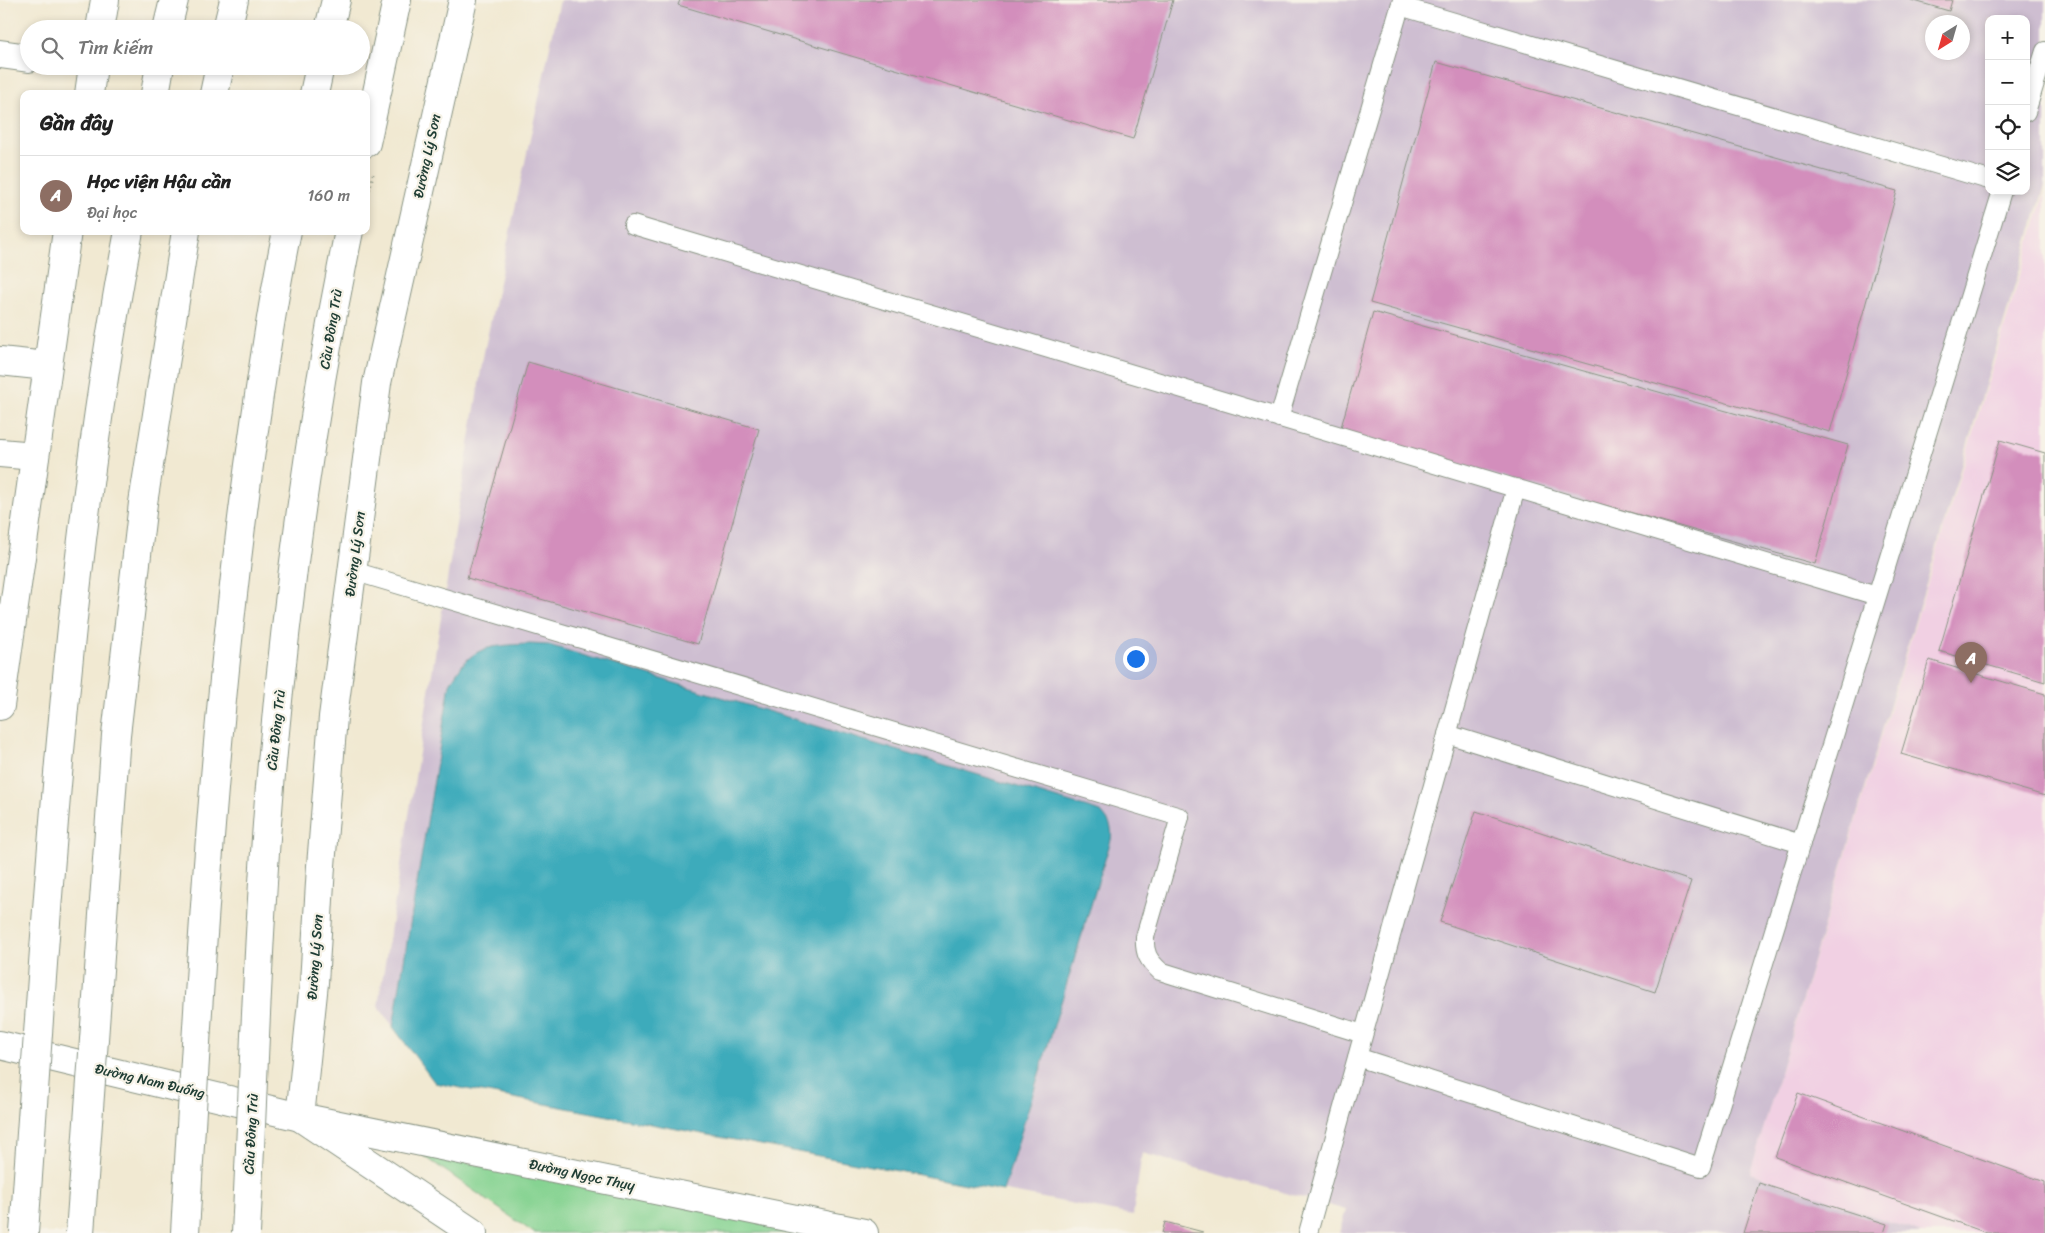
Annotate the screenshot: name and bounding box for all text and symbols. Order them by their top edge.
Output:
north arrow [1925,15,1970,60]
map controls [1985,15,2030,195]
button: + [1985,15,2030,60]
search box [20,20,370,75]
text: Tìm kiếm [78,31,153,64]
icon: search [38,34,66,62]
button: − [1985,60,2030,105]
text: Gần đây [40,104,113,142]
button: locate [1985,105,2030,150]
street label: Đường Lý Sơn [406,111,448,200]
button: layers [1985,150,2030,195]
text: Học viện Hậu cần [87,165,231,198]
text: A [51,181,61,210]
text: 160 m [307,181,350,210]
text: Đại học [87,198,138,227]
street label: Cầu Đông Trù [312,287,350,371]
street label: Đường Lý Sơn [337,510,373,598]
pin: A [1955,642,1987,683]
your location [1123,646,1149,672]
street label: Cầu Đông Trù [259,688,293,772]
street label: Đường Lý Sơn [300,913,330,1001]
street label: Đường Nam Đuống [92,1056,208,1106]
street label: Cầu Đông Trù [236,1092,266,1175]
street label: Đường Ngọc Thụy [527,1152,638,1199]

